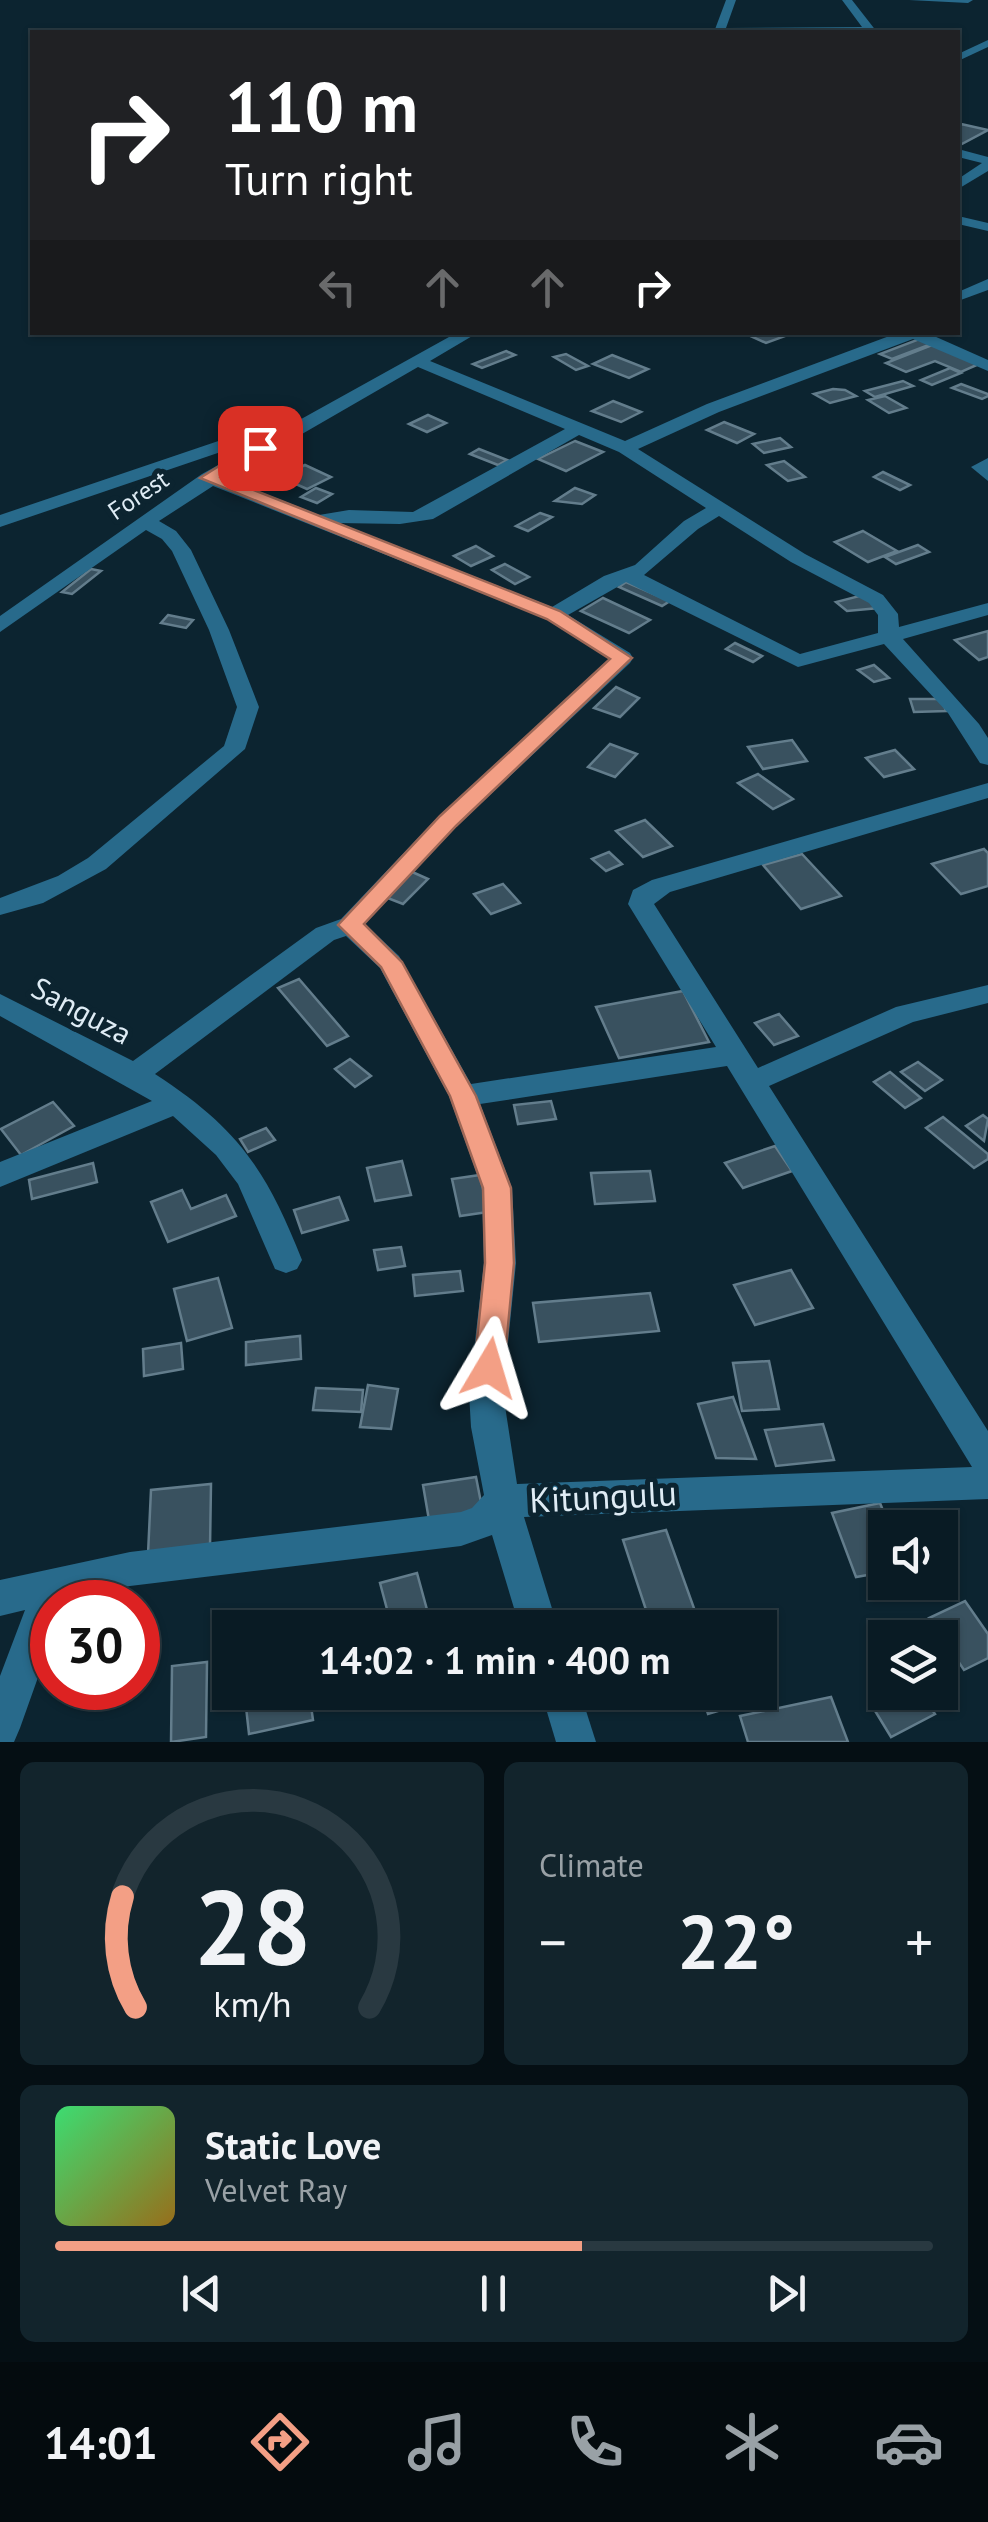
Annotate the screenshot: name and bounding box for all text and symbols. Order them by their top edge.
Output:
text: 110 m [225,61,418,151]
icon: right [60,70,190,200]
text: Turn right [225,149,413,207]
icon: left [310,260,365,315]
icon: ahead [415,260,470,315]
icon: ahead [520,260,575,315]
icon: right [625,260,680,315]
pin [218,406,303,491]
icon: arrive [233,421,288,476]
street label: Forest [101,463,175,527]
street label: Sanguza [25,967,139,1053]
position arrow [437,1316,541,1420]
street label: Kitungulu [528,1469,678,1523]
map controls [868,1510,958,1710]
button: sound [868,1510,958,1600]
speed limit sign: 30 [30,1580,160,1710]
button: layers [868,1620,958,1710]
text: 14:02 · 1 min · 400 m [319,1635,670,1684]
text: Climate [539,1844,644,1886]
text: 28 [193,1859,311,1994]
text: 22° [677,1893,795,1990]
text: − [539,1906,567,1977]
text: + [905,1906,933,1977]
text: km/h [213,1981,291,2027]
text: Static Love [205,2120,381,2169]
text: Velvet Ray [205,2169,347,2211]
icon: previous [174,2266,229,2321]
icon: pause [466,2266,521,2321]
icon: next [759,2266,814,2321]
icon: directions [245,2407,315,2477]
icon: music [402,2407,472,2477]
icon: phone [560,2407,630,2477]
icon: climate [717,2407,787,2477]
icon: car [874,2407,944,2477]
text: 14:01 [44,2413,158,2471]

